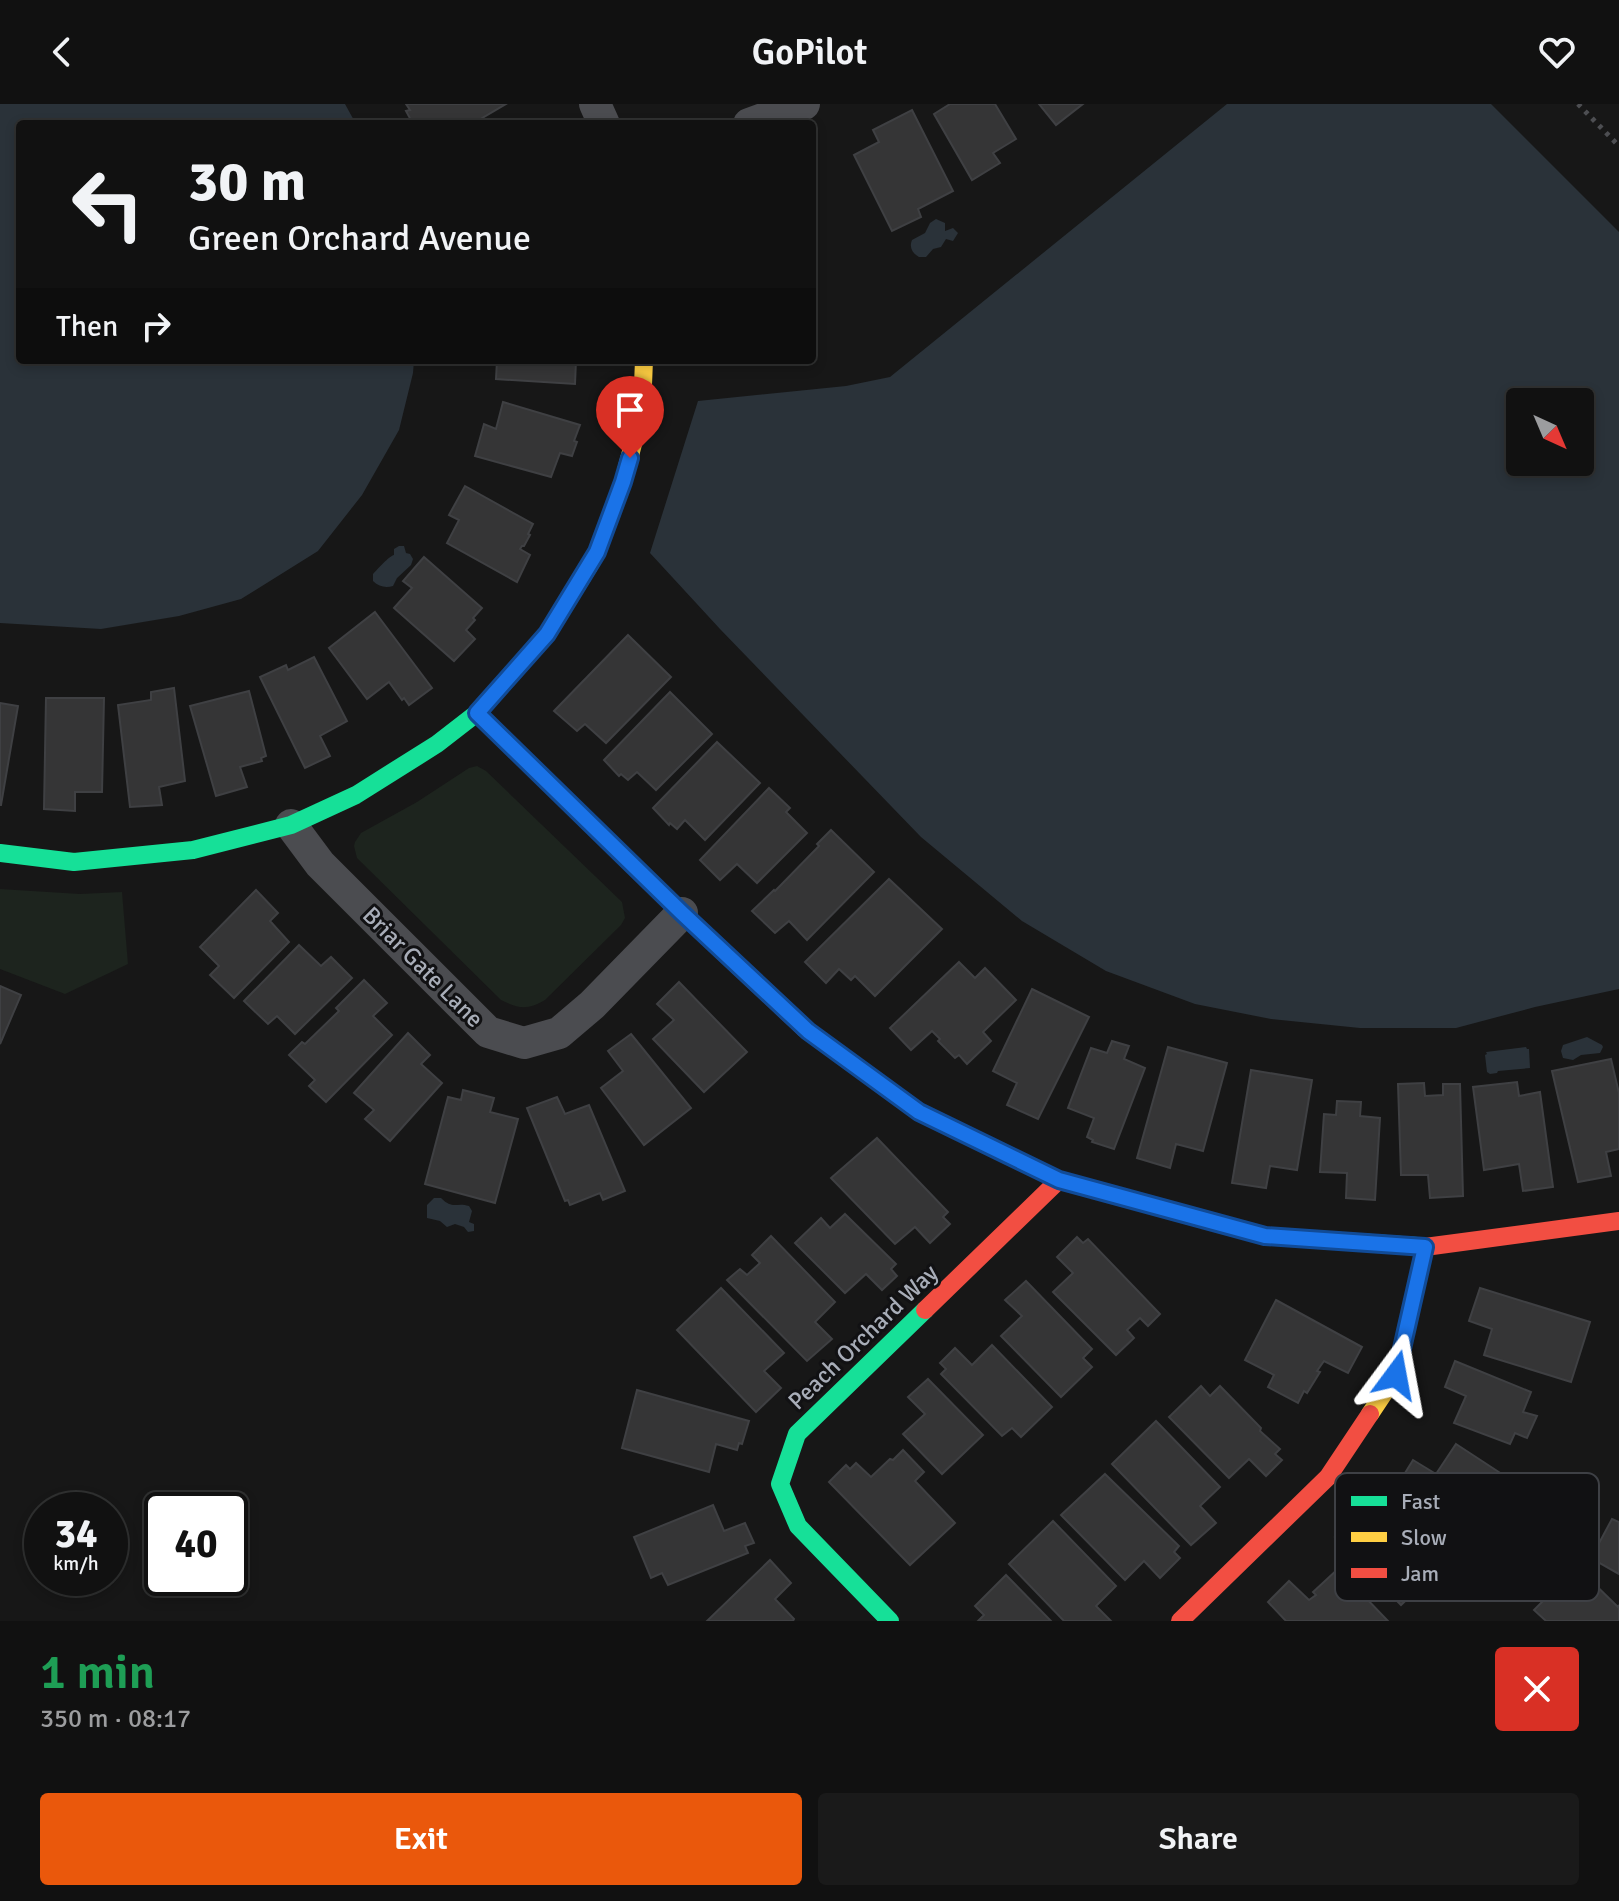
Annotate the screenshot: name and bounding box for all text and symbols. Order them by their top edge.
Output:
icon: back [40,30,84,74]
text: GoPilot [752,30,867,75]
icon: heart [1535,30,1579,74]
text: 30 m [188,147,306,216]
icon: left [56,152,160,256]
text: Green Orchard Avenue [188,216,531,261]
icon: right [134,304,178,348]
text: Then [56,308,118,345]
pin [596,376,664,458]
icon: arrive [608,388,652,432]
north arrow [1506,388,1594,476]
map controls [1506,388,1594,476]
street label: Briar Gate Lane [356,900,490,1034]
street label: Peach Orchard Way [782,1258,944,1416]
position arrow [1354,1333,1438,1417]
legend [1335,1473,1599,1601]
text: Fast [1401,1488,1441,1515]
speed limit sign: 40 [144,1492,248,1596]
text: 34 [54,1509,98,1559]
text: Slow [1401,1524,1447,1551]
text: km/h [53,1551,99,1576]
text: Jam [1401,1560,1439,1587]
text: 1 min [40,1643,155,1702]
button: close [1495,1647,1579,1731]
text: 350 m · 08:17 [40,1703,191,1735]
button: Exit [40,1793,802,1885]
button: Share [818,1793,1579,1885]

